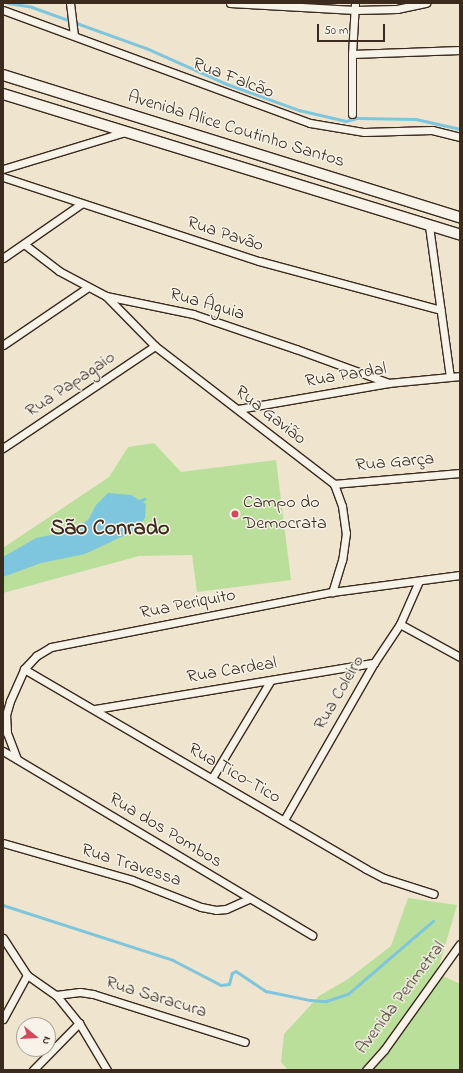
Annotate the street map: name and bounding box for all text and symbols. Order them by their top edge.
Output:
scale bar [319,16,387,42]
text: 50 m [324,22,348,40]
street label: Rua Falcão [189,54,277,104]
street label: Avenida Alice Coutinho Santos [125,87,347,173]
street label: Rua Pavão [184,213,266,257]
street label: Rua Águia [167,284,247,326]
street label: Rua Papagaio [22,347,120,423]
street label: Rua Pardal [304,359,388,393]
street label: Rua Gavião [230,382,310,450]
street label: Rua Garça [355,449,435,477]
place label: Campo do Democrata [243,493,327,536]
marker: Campo do Democrata [230,509,240,519]
district label: São Conrado [50,517,170,543]
street label: Rua Periquito [138,585,238,625]
street label: Rua Coleiro [310,652,370,734]
street label: Rua Cardeal [186,653,278,689]
street label: Rua Tico-Tico [184,739,284,809]
street label: Rua dos Pombos [104,789,226,873]
street label: Rua Travessa [78,840,184,892]
street label: Avenida Perimetral [352,937,450,1059]
street label: Rua Saracura [103,972,209,1024]
north arrow [16,1017,56,1057]
text: N [38,1034,55,1046]

